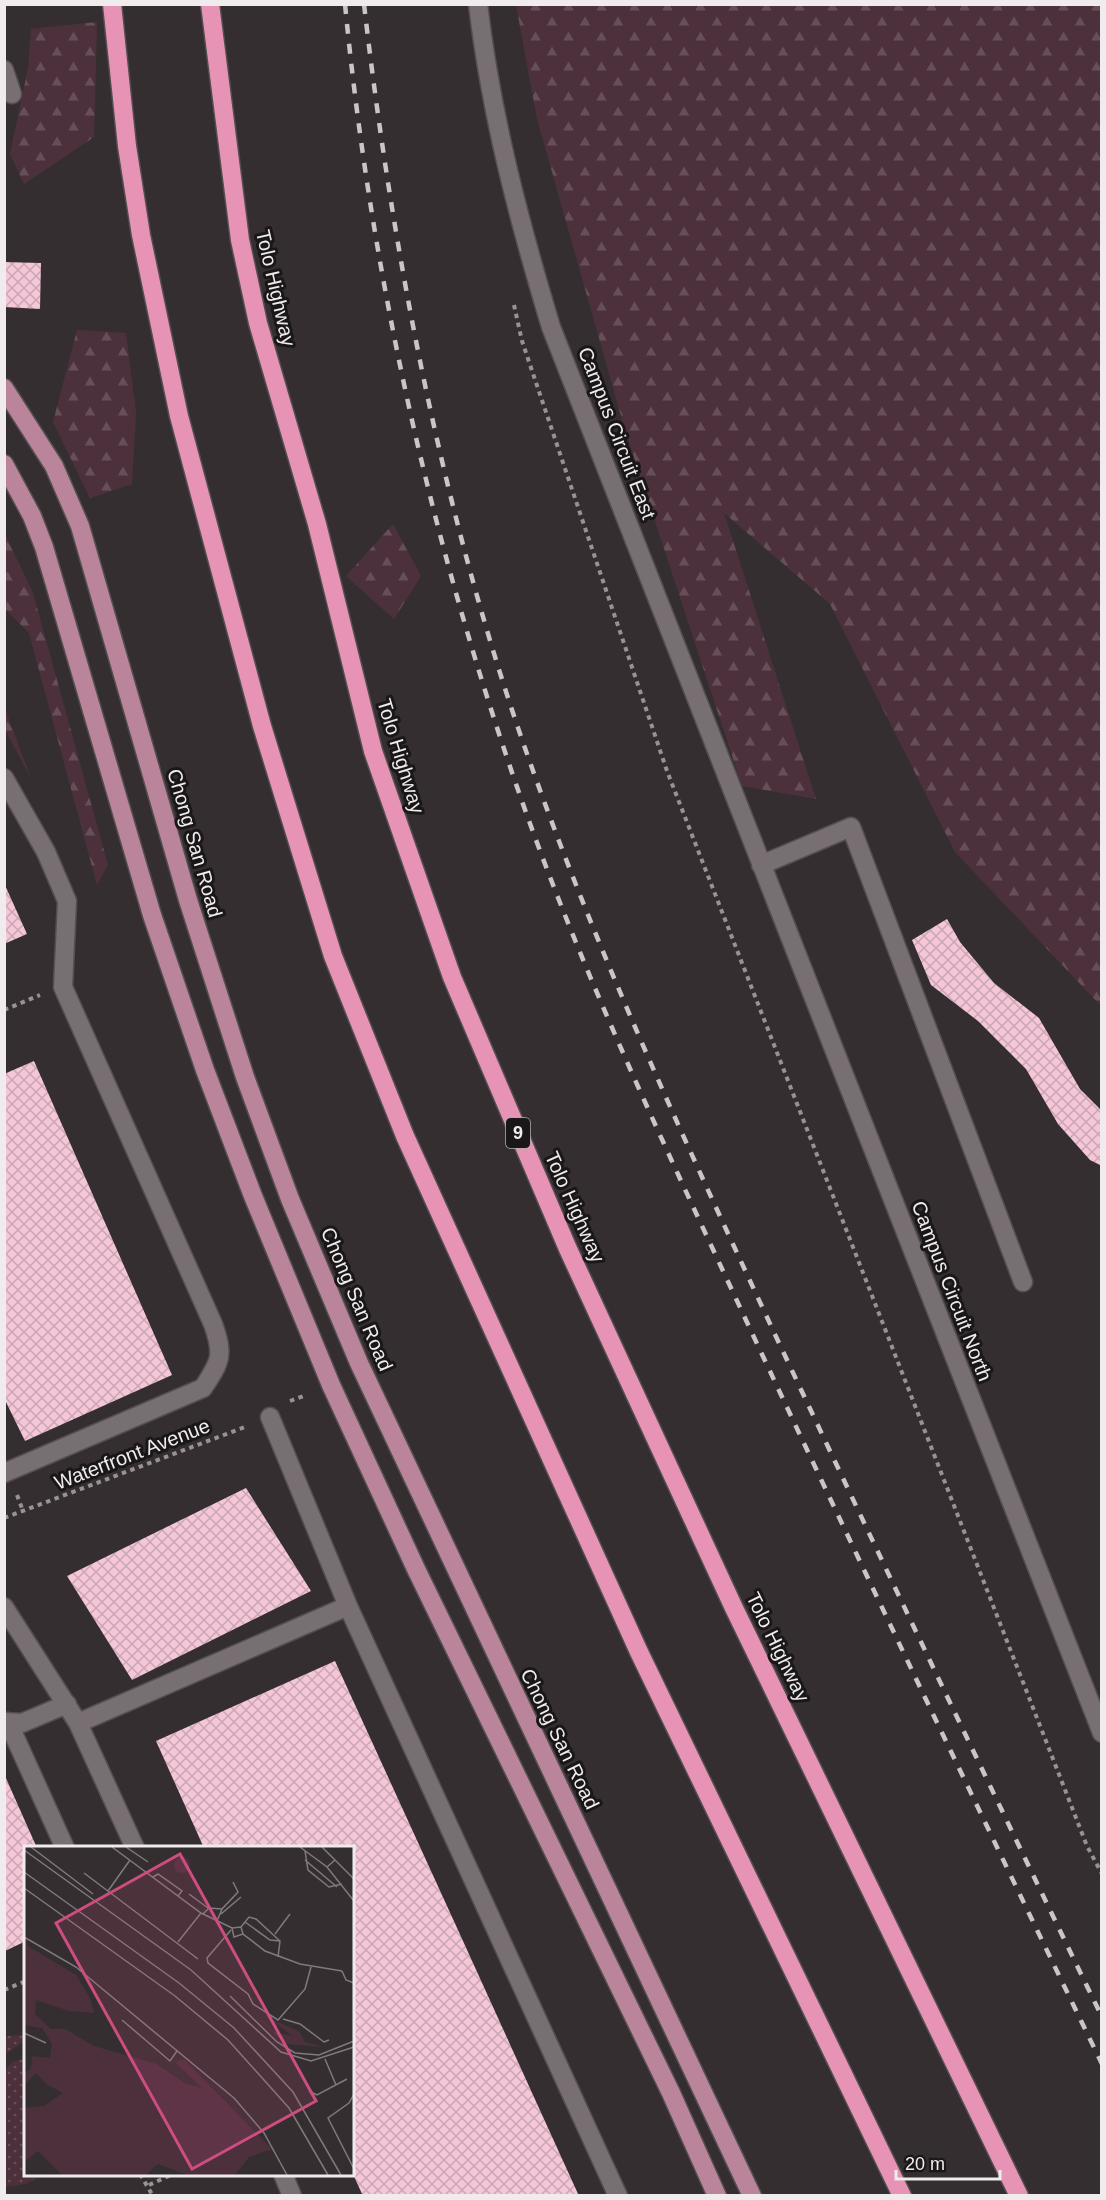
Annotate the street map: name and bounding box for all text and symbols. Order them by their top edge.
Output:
street label: Tolo Highway [252,228,300,348]
street label: Campus Circuit East [574,344,660,522]
street label: Tolo Highway [373,696,429,816]
street label: Chong San Road [163,766,227,920]
road number: 9 [506,1118,530,1148]
street label: Tolo Highway [541,1148,609,1266]
street label: Campus Circuit North [907,1198,997,1384]
street label: Chong San Road [317,1224,397,1374]
street label: Waterfront Avenue [51,1414,213,1494]
street label: Tolo Highway [742,1589,814,1705]
street label: Chong San Road [516,1665,604,1813]
inset map [24,1846,354,2176]
scale bar [896,2143,1000,2181]
text: 20 m [905,2154,945,2174]

